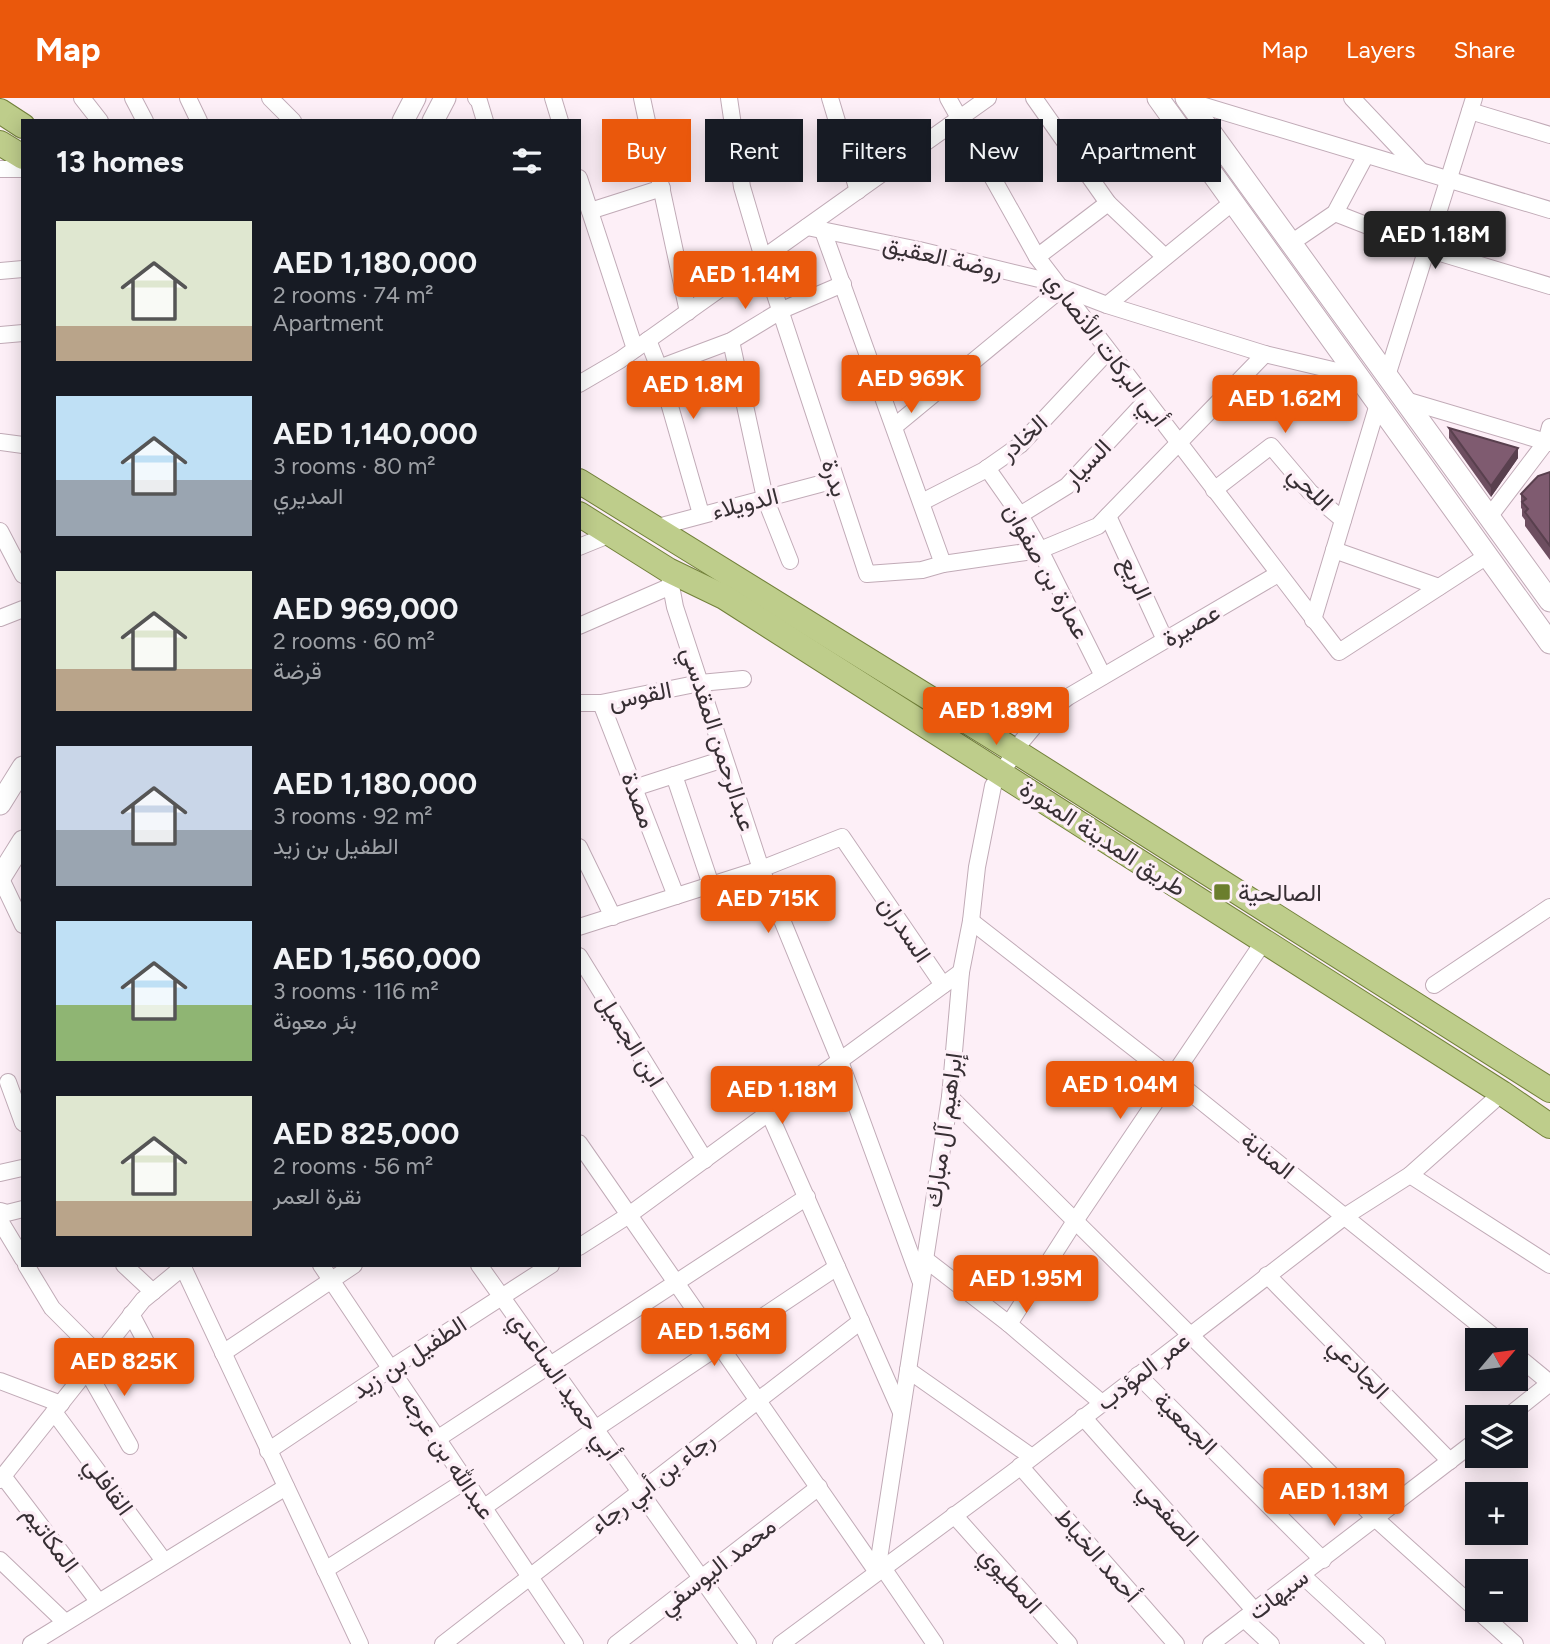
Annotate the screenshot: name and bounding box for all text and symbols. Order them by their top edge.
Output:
text: Map [35,30,101,69]
text: Map [1261,35,1308,64]
text: Layers [1346,35,1415,64]
text: Share [1453,35,1515,64]
chip: Buy [602,119,691,182]
chip: Rent [705,119,803,182]
chip: Filters [817,119,931,182]
chip: New [945,119,1043,182]
chip: Apartment [1057,119,1221,182]
icon: filters [508,142,546,180]
text: 13 homes [56,143,184,180]
pin: AED 1.18M [1355,212,1515,271]
text: AED 1.18M [1380,220,1490,248]
street label: روضة العقيق [880,229,1006,286]
text: AED 1,180,000 [273,244,477,281]
icon: home [112,249,196,333]
pin: AED 1.14M [665,252,825,311]
text: AED 1.14M [690,260,800,288]
street label: أبي البركات الأنصاري [1035,266,1175,435]
text: 2 rooms · 74 m² [273,281,434,309]
text: Apartment [273,309,384,337]
pin: AED 969K [839,356,983,415]
pin: AED 1.8M [621,362,765,421]
text: AED 969K [858,364,964,392]
text: AED 1.8M [643,370,743,398]
pin: AED 1.62M [1205,376,1365,435]
text: AED 1.62M [1228,384,1342,412]
street label: الخادر [992,408,1054,468]
text: AED 1,140,000 [273,415,478,452]
icon: home [112,424,196,508]
street label: السيار [1056,433,1118,495]
text: 3 rooms · 80 m² [273,452,436,480]
street label: بدرة [814,456,855,501]
street label: اللحي [1279,459,1340,520]
street label: الدويلاء [709,481,782,526]
text: المديري [273,482,343,510]
street label: عمارة بن صفوان [997,498,1096,644]
street label: الريع [1111,552,1159,606]
text: AED 969,000 [273,590,458,627]
street label: عصيرة [1157,597,1225,654]
icon: home [112,599,196,683]
text: 2 rooms · 60 m² [273,627,435,655]
street label: عبدالرحمن المقدسي [671,643,762,836]
text: قرضة [273,657,322,685]
street label: القوس [606,675,674,716]
pin: AED 1.89M [916,688,1076,747]
text: AED 1.89M [939,696,1053,724]
text: AED 1,180,000 [273,765,477,802]
street label: مصدة [615,768,663,832]
street label: طريق المدينة المنورة [1014,773,1192,903]
icon: home [112,774,196,858]
text: 3 rooms · 92 m² [273,802,433,830]
text: الطفيل بن زيد [273,832,398,860]
pin: AED 715K [696,876,840,935]
place label: الصالحية [1238,878,1322,907]
marker: الصالحية [1212,882,1232,902]
text: AED 715K [717,884,819,912]
street label: السدران [871,890,938,968]
text: AED 1,560,000 [273,940,481,977]
icon: home [112,949,196,1033]
text: 3 rooms · 116 m² [273,977,439,1005]
street label: ابن الجميل [591,988,671,1092]
text: بئر معونة [273,1007,357,1035]
street label: إبراهيم آل مبارك [918,1051,970,1210]
pin: AED 1.04M [1040,1062,1200,1121]
pin: AED 1.18M [702,1066,862,1126]
text: AED 1.04M [1062,1070,1178,1098]
text: AED 1.18M [727,1075,837,1103]
text: AED 825,000 [273,1115,459,1152]
icon: home [112,1124,196,1208]
street label: المنابة [1236,1125,1300,1185]
text: 2 rooms · 56 m² [273,1152,433,1180]
text: نقرة العمر [273,1182,362,1210]
pin: AED 1.95M [946,1256,1106,1315]
text: AED 1.95M [969,1264,1083,1292]
street label: أبي حميد الساعدي [499,1306,627,1469]
pin: AED 1.56M [634,1308,794,1368]
street label: الطفيل بن زيد [346,1309,472,1406]
text: AED 1.56M [657,1317,771,1345]
street label: عمر المؤدب [1090,1325,1196,1417]
north arrow [1465,1328,1528,1391]
map controls [1465,1328,1528,1622]
street label: الجادعي [1319,1331,1395,1408]
pin: AED 825K [52,1338,196,1398]
text: AED 825K [70,1347,178,1375]
street label: عبدالله بن عرجه [394,1385,502,1525]
street label: الجمعية [1148,1385,1224,1461]
button: layers [1465,1405,1528,1468]
street label: رجاء بن أبي رجاء [584,1425,723,1543]
street label: القافلي [74,1451,140,1524]
pin: AED 1.13M [1254,1468,1414,1528]
street label: الصفحي [1129,1476,1206,1556]
text: AED 1.13M [1279,1477,1389,1505]
button: + [1465,1482,1528,1545]
street label: المكاتيم [15,1500,85,1579]
street label: أحمد الخياط [1049,1502,1147,1608]
street label: محمد اليوسفي [652,1511,785,1625]
street label: المطيوي [970,1541,1049,1623]
button: − [1465,1559,1528,1622]
street label: سيهات [1242,1562,1315,1627]

